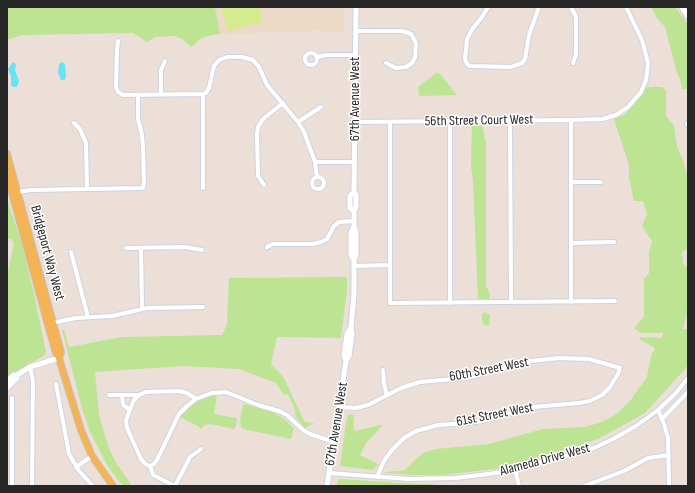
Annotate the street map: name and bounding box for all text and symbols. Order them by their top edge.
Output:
street label: 67th Avenue West [347,57,363,141]
street label: 56th Street Court West [424,112,534,130]
street label: Bridgeport Way West [26,204,68,302]
street label: 60th Street West [448,354,530,386]
street label: 67th Avenue West [322,381,352,467]
street label: 61st Street West [455,399,535,431]
street label: Alameda Drive West [498,440,592,480]

